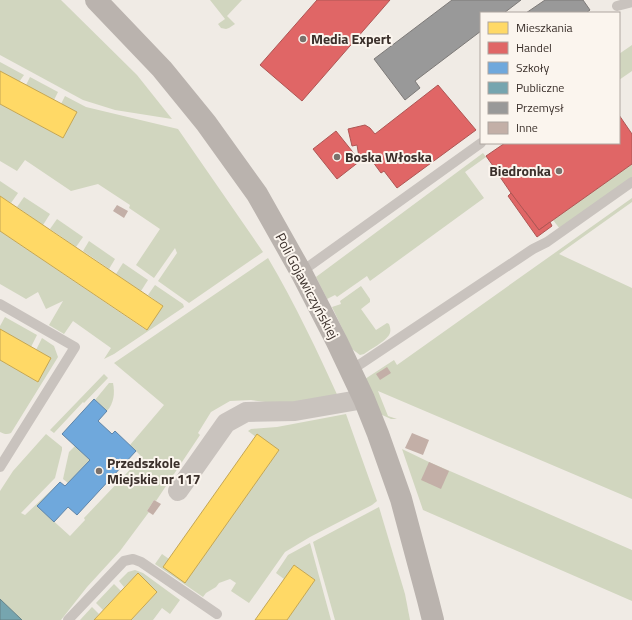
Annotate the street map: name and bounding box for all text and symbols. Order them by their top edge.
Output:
legend [480,12,620,144]
text: Mieszkania [516,18,573,37]
place label: Media Expert [311,28,391,49]
marker: Media Expert [298,34,308,44]
text: Handel [516,38,552,57]
text: Szkoły [516,58,550,77]
text: Publiczne [516,78,564,97]
text: Przemysł [516,98,564,117]
text: Inne [516,118,538,137]
place label: Boska Włoska [345,146,432,167]
marker: Boska Włoska [332,152,342,162]
place label: Biedronka [489,160,551,181]
marker: Biedronka [554,166,564,176]
street label: Poli Gojawiczyńskiej [270,229,344,343]
place label: Przedszkole Miejskie nr 117 [107,452,201,489]
marker: Przedszkole Miejskie nr 117 [94,466,104,476]

